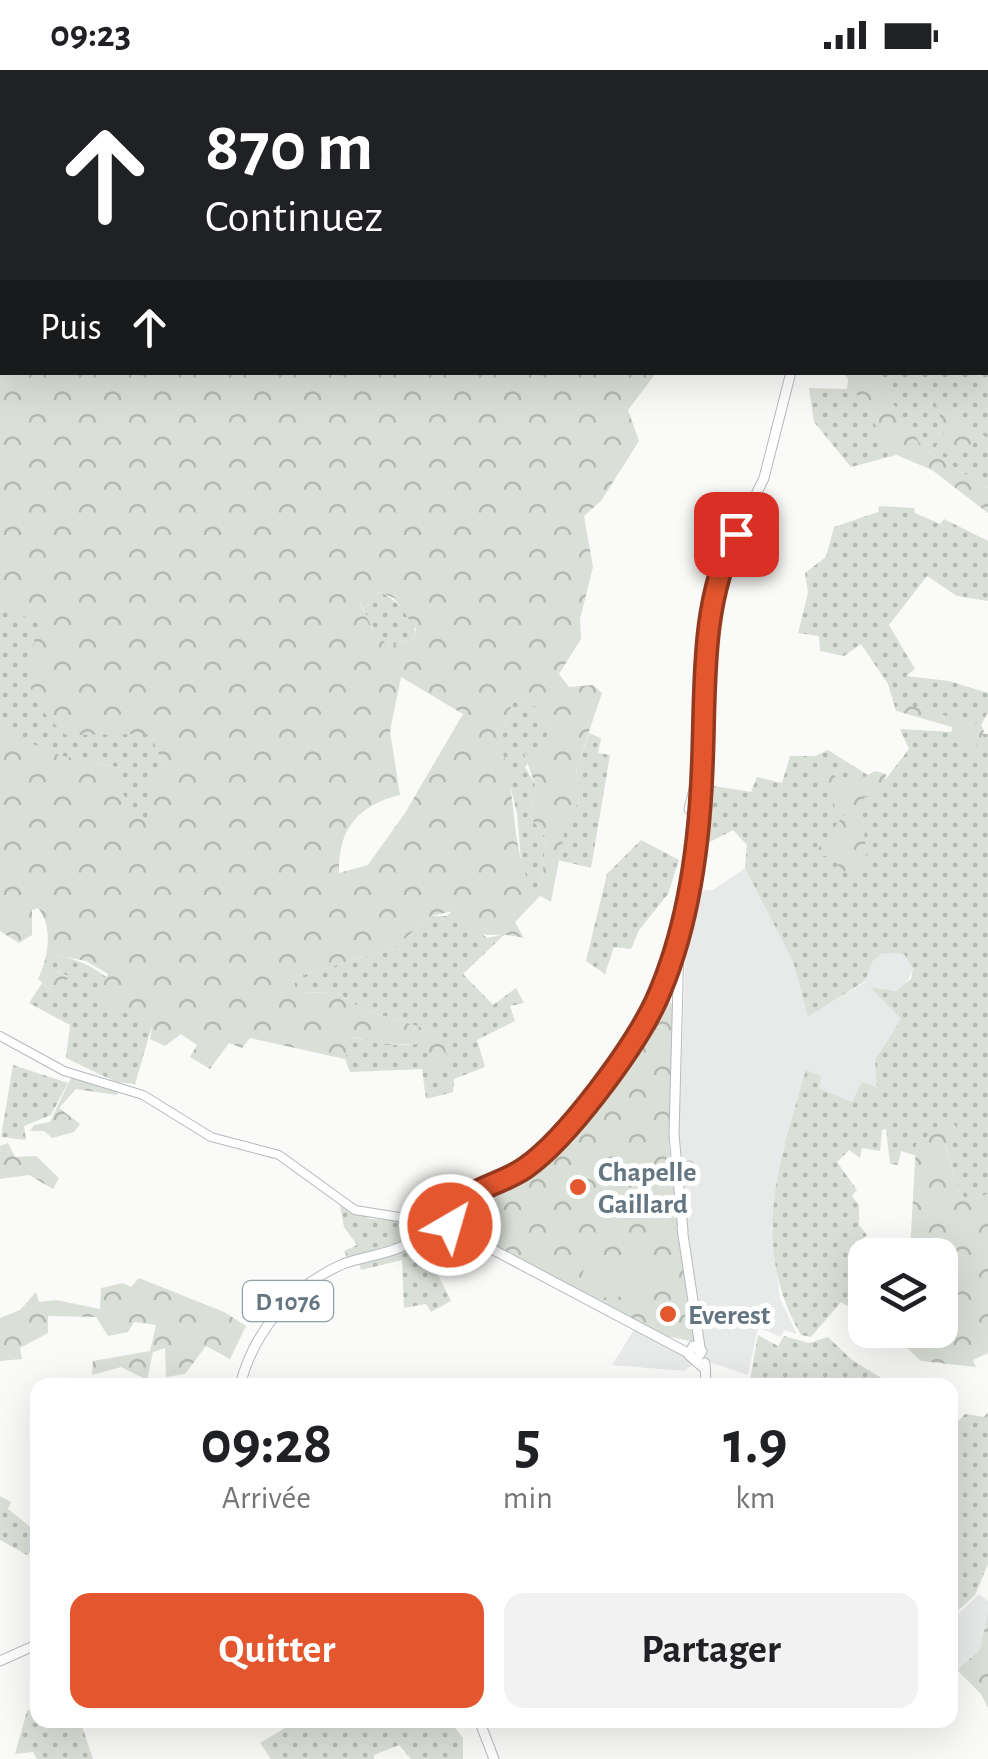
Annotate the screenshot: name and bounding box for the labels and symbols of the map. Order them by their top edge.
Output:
pin [694,492,779,577]
place label: Chapelle Gaillard [598,1159,697,1219]
position arrow [398,1173,502,1277]
marker: Chapelle Gaillard [567,1176,589,1198]
road number: D 1076 [243,1281,333,1321]
place label: Everest [688,1302,771,1330]
marker: Everest [657,1303,679,1325]

